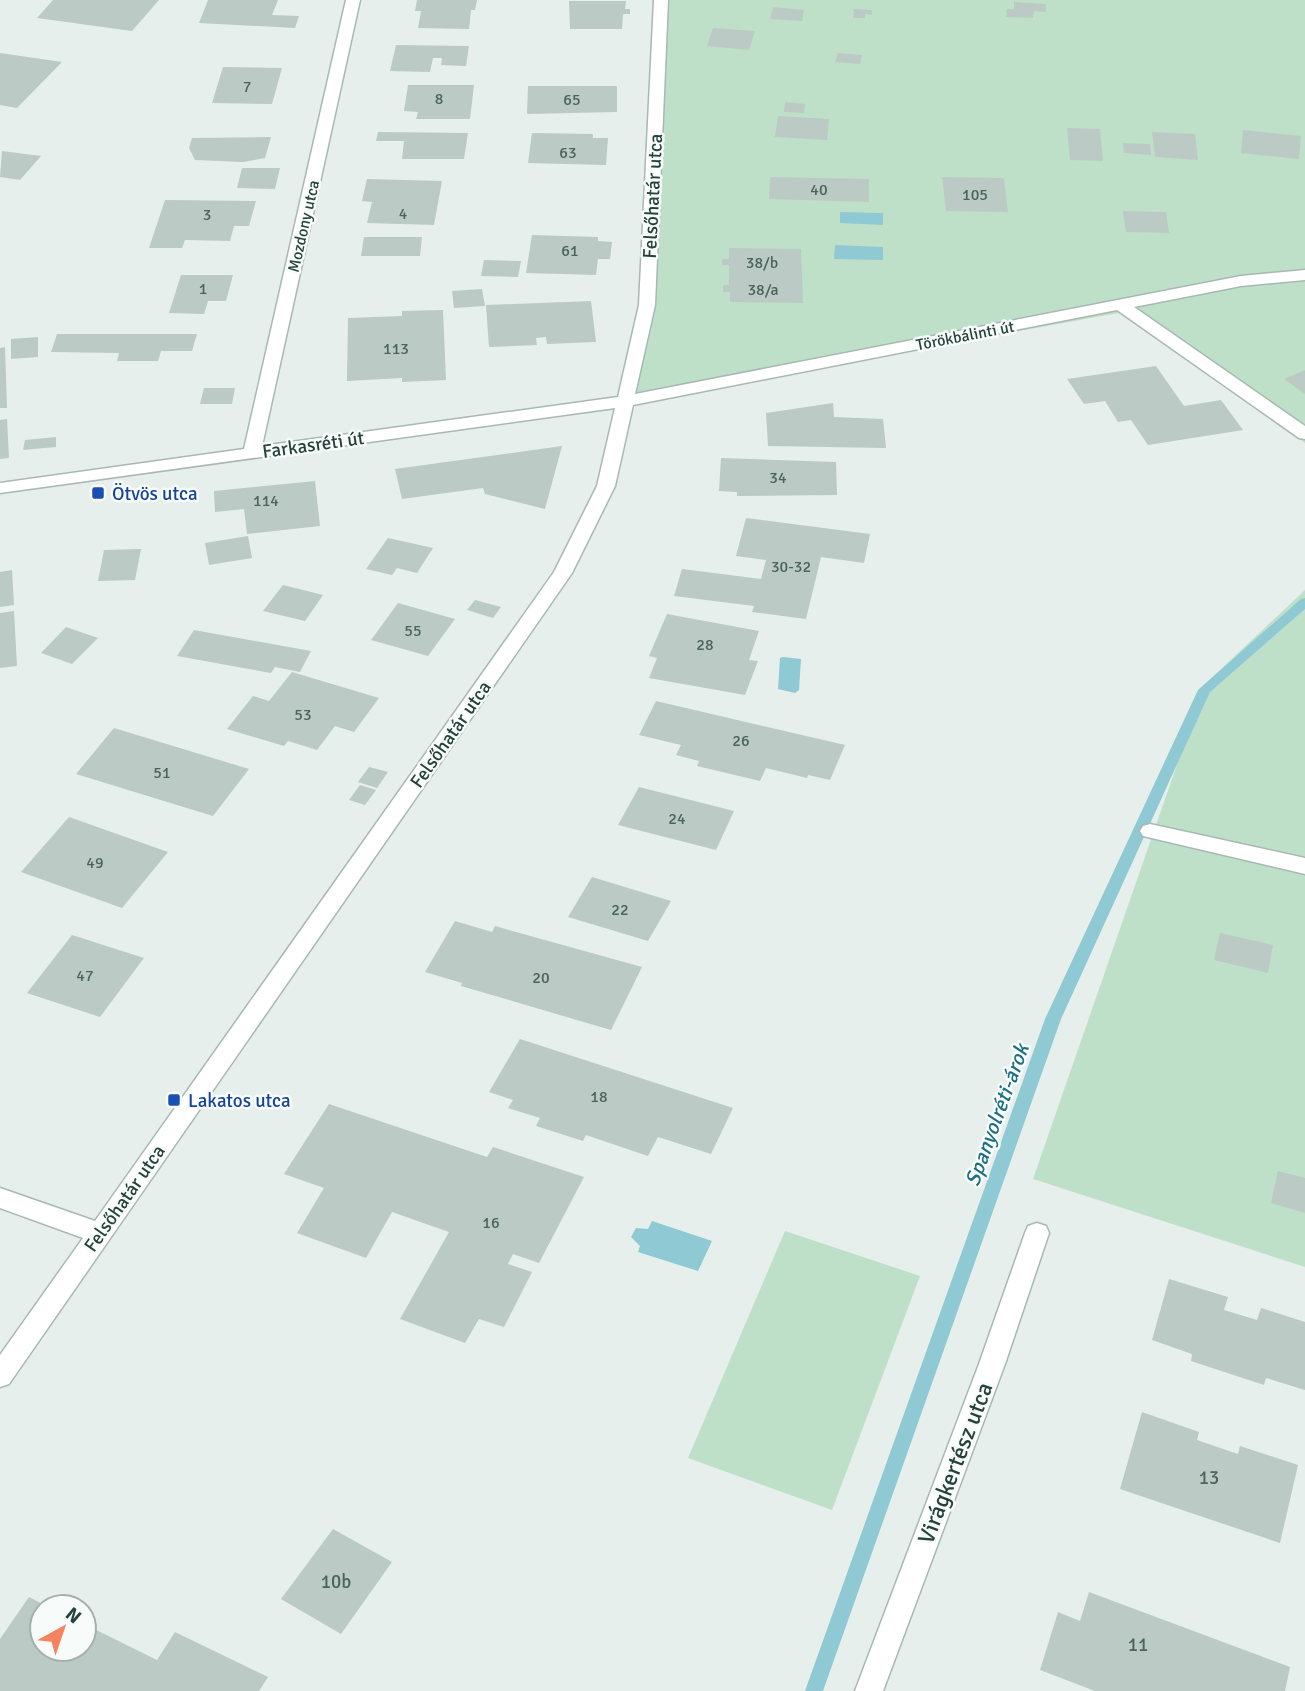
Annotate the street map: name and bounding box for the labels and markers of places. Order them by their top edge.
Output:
place label: Ötvös utca [112,482,198,506]
marker: Ötvös utca [90,485,106,501]
place label: Lakatos utca [188,1089,291,1113]
marker: Lakatos utca [166,1092,182,1108]

